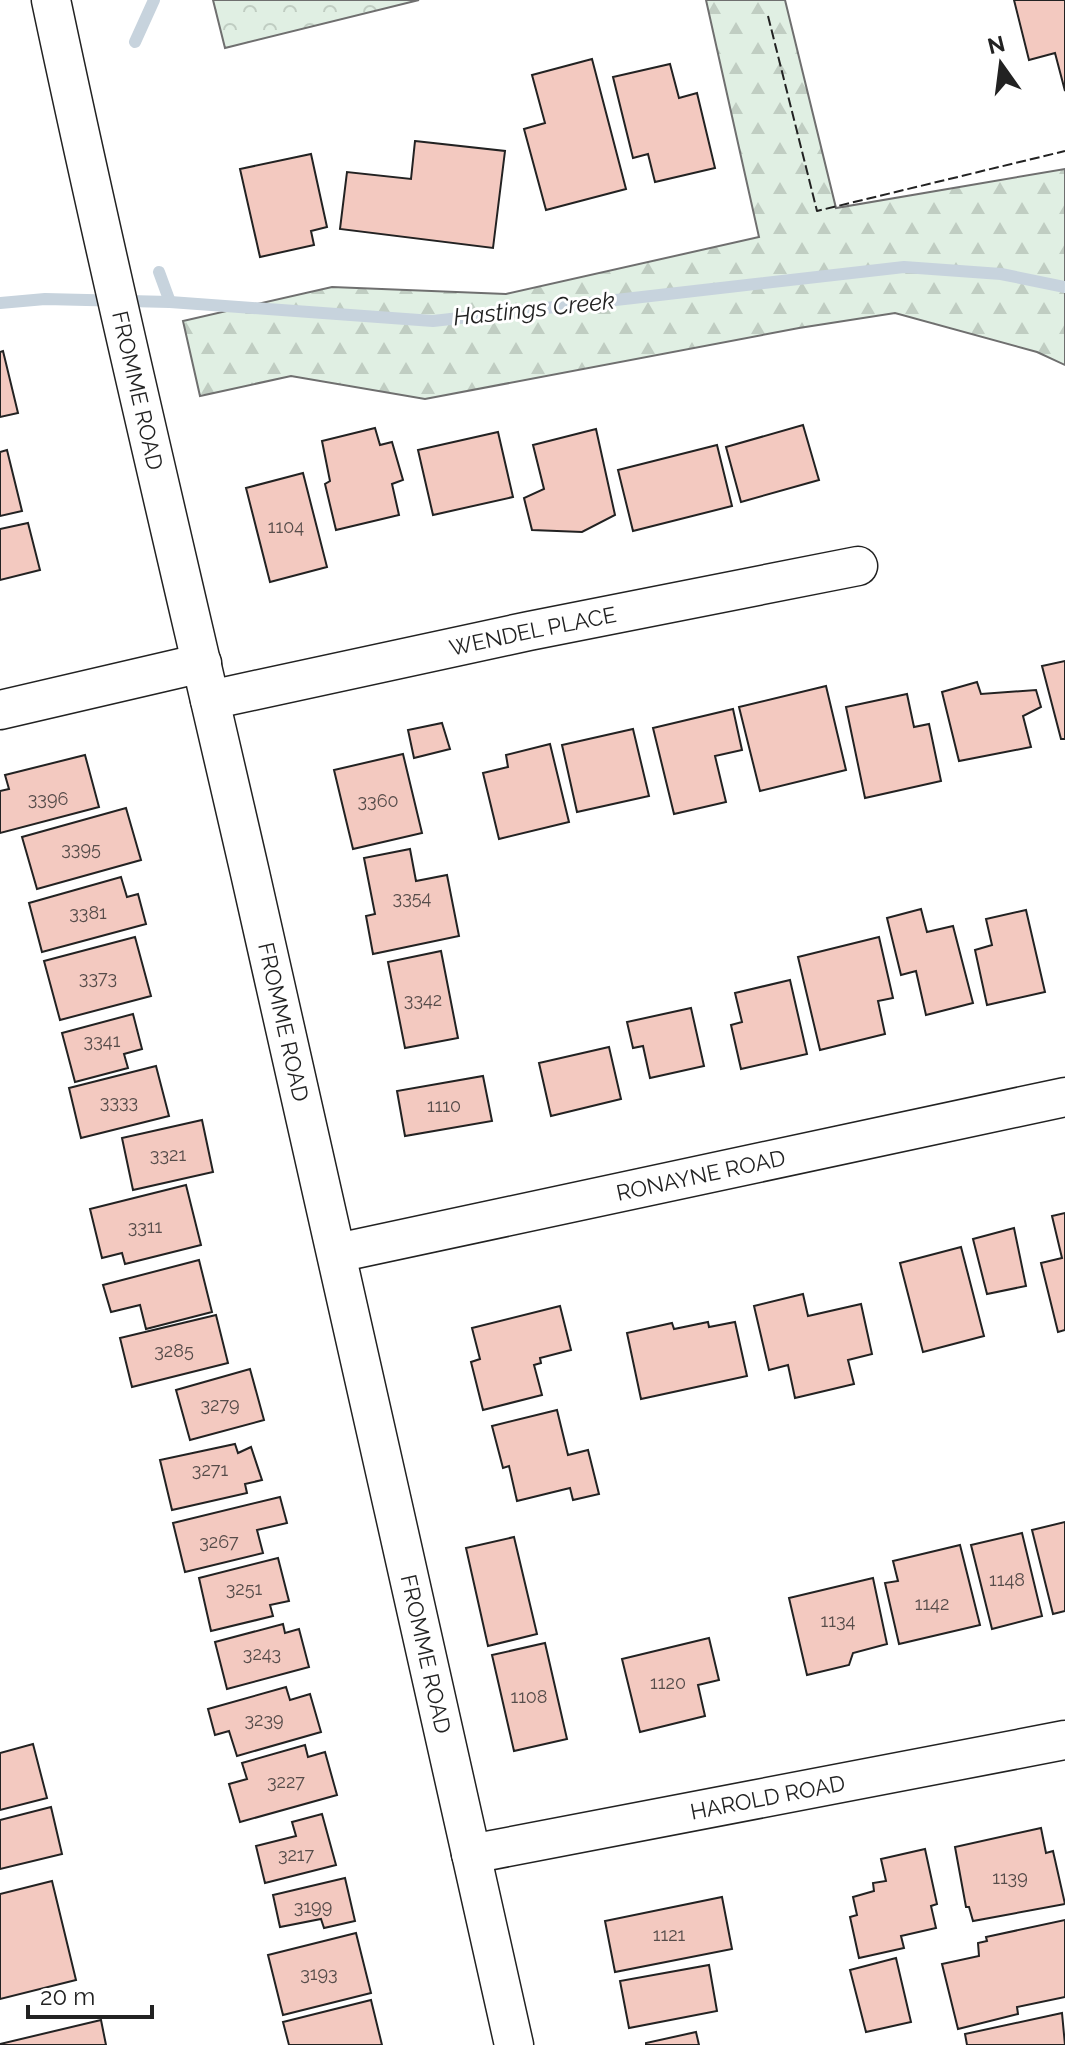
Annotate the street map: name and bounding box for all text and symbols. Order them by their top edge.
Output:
north arrow [961,24,1041,104]
text: N [985,30,1007,59]
water label: Hastings Creek [452,286,616,331]
street label: FROMME ROAD [107,308,169,473]
house number: 1104 [268,516,304,537]
street label: WENDEL PLACE [447,601,618,661]
house number: 3396 [28,788,68,809]
house number: 3360 [357,790,399,811]
house number: 3395 [61,838,101,859]
house number: 3354 [393,887,432,908]
house number: 3381 [69,902,107,923]
street label: FROMME ROAD [253,940,314,1104]
house number: 3373 [79,967,117,988]
house number: 3342 [404,989,442,1010]
house number: 3341 [84,1030,121,1051]
house number: 3333 [100,1091,138,1112]
house number: 1110 [427,1095,461,1116]
house number: 3321 [150,1144,186,1165]
street label: RONAYNE ROAD [614,1144,788,1206]
house number: 3311 [128,1216,163,1237]
house number: 3285 [154,1340,194,1361]
house number: 3279 [200,1394,240,1415]
house number: 3271 [192,1459,228,1480]
house number: 3267 [199,1531,239,1552]
house number: 1148 [989,1569,1025,1590]
street label: FROMME ROAD [396,1572,457,1736]
house number: 3251 [226,1578,263,1599]
house number: 1142 [915,1593,949,1614]
house number: 1134 [821,1610,856,1631]
house number: 3243 [243,1643,281,1664]
house number: 1120 [650,1672,686,1693]
house number: 1108 [510,1686,548,1707]
house number: 3239 [244,1709,284,1730]
street label: HAROLD ROAD [688,1770,847,1825]
house number: 3227 [267,1771,305,1792]
house number: 3217 [278,1844,314,1865]
house number: 1139 [992,1867,1028,1888]
house number: 3199 [294,1896,332,1917]
house number: 1121 [653,1924,686,1945]
house number: 3193 [300,1963,338,1984]
scale bar [28,1969,152,2019]
text: 20 m [40,1982,95,2011]

